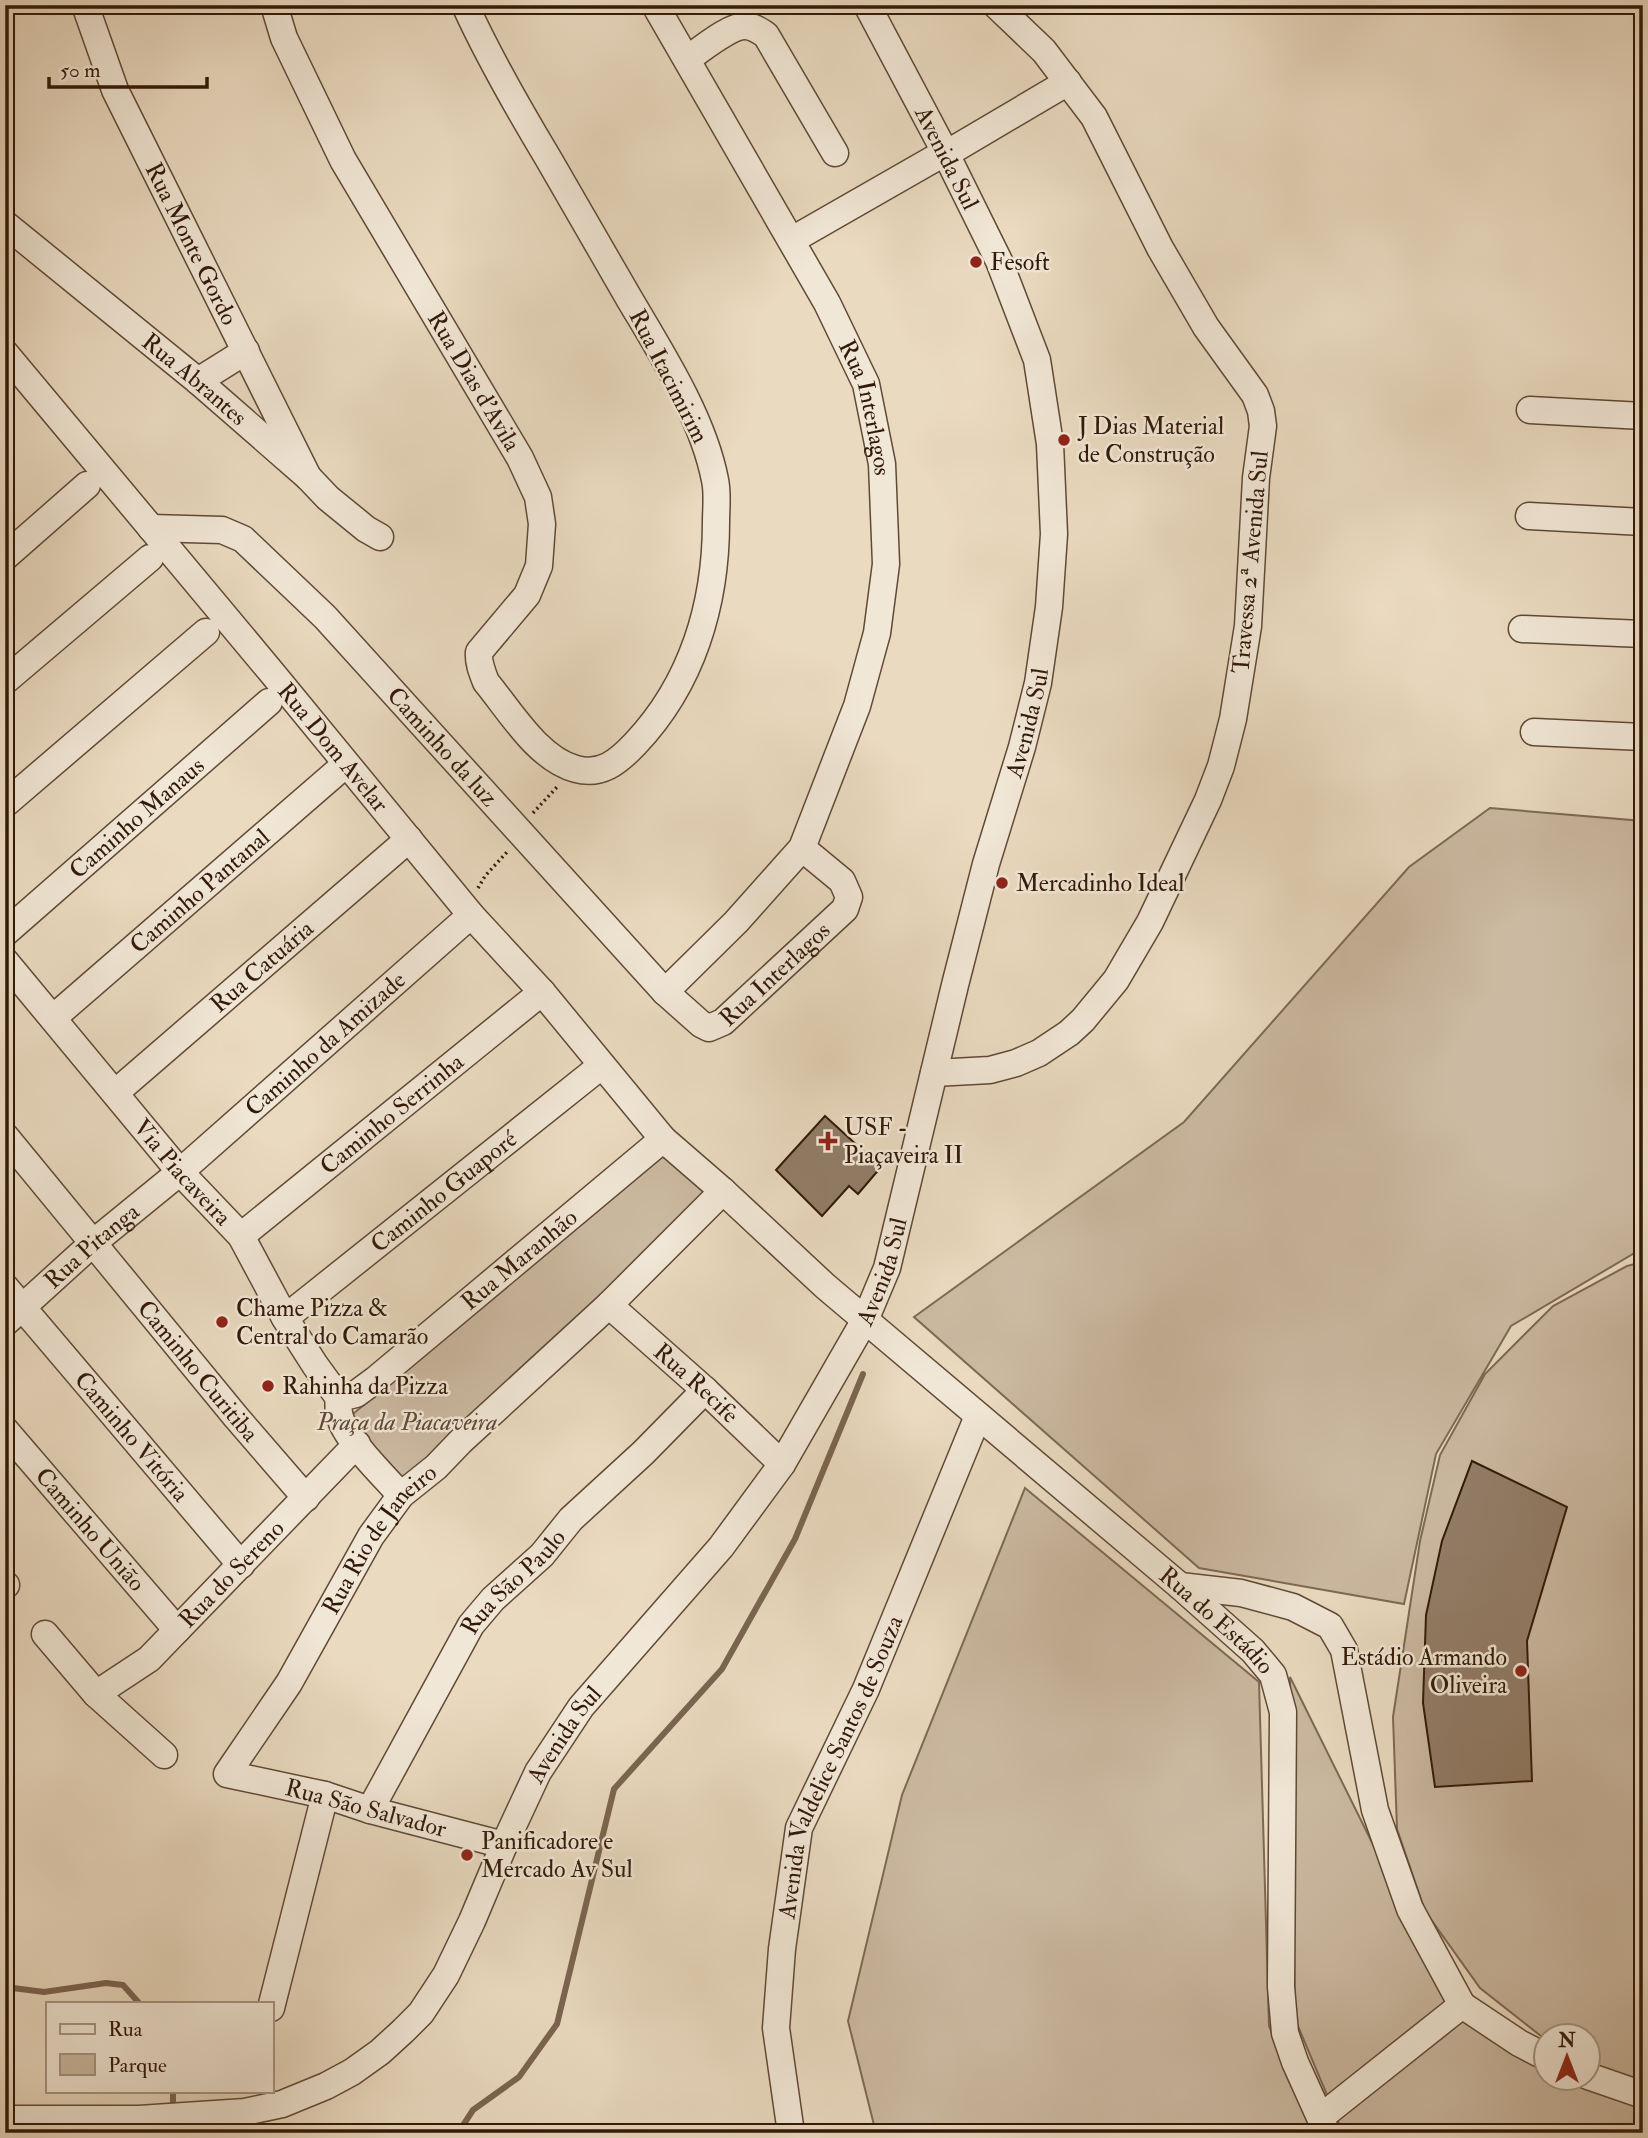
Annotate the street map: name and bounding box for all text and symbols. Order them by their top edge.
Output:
scale bar [49,46,206,90]
text: 50 m [60,57,101,84]
street label: Avenida Sul [907,100,986,215]
street label: Rua Monte Gordo [138,158,245,330]
place label: Fesoft [990,247,1050,278]
marker: Fesoft [968,254,984,270]
street label: Rua Itacimirim [622,304,716,449]
street label: Rua Dias d'Avila [420,305,528,458]
street label: Rua Abrantes [135,326,253,433]
street label: Rua Interlagos [831,335,897,476]
place label: J Dias Material de Construção [1077,411,1224,470]
marker: J Dias Material de Construção [1056,432,1072,448]
street label: Travessa 2ª Avenida Sul [1225,449,1276,675]
street label: Avenida Sul [998,666,1056,782]
street label: Rua Dom Avelar [270,676,395,819]
street label: Caminho da luz [380,681,505,814]
street label: Caminho Manaus [63,751,211,886]
street label: Caminho Pantanal [123,822,276,961]
place label: Mercadinho Ideal [1016,868,1184,899]
marker: Mercadinho Ideal [994,875,1010,891]
street label: Rua Catuária [204,913,321,1020]
street label: Rua Interlagos [713,915,837,1034]
street label: Caminho da Amizade [239,965,412,1123]
street label: Caminho Serrinha [314,1046,471,1182]
place label: USF - Piaçaveira II [844,1112,963,1171]
street label: Via Piacaveira [126,1113,239,1233]
street label: Caminho Guaporé [364,1123,524,1260]
marker: USF - Piaçaveira II [818,1131,838,1151]
street label: Rua Pitanga [38,1196,147,1296]
street label: Rua Maranhão [455,1202,584,1317]
street label: Avenida Sul [849,1215,915,1331]
place label: Chame Pizza & Central do Camarão [236,1293,428,1352]
street label: Caminho Curitiba [130,1294,266,1449]
marker: Chame Pizza & Central do Camarão [214,1314,230,1330]
street label: Rua Recife [647,1336,745,1430]
street label: Caminho Vitória [67,1365,196,1509]
place label: Rahinha da Pizza [282,1371,449,1402]
marker: Rahinha da Pizza [260,1378,276,1394]
park label: Praça da Piacaveira [316,1407,497,1438]
street label: Rua Rio de Janeiro [315,1457,443,1620]
street label: Caminho União [28,1461,152,1598]
street label: Rua do Sereno [172,1513,291,1635]
street label: Rua São Paulo [454,1523,573,1640]
street label: Rua do Estádio [1152,1560,1281,1681]
street label: Avenida Valdelice Santos de Souza [771,1610,911,1922]
place label: Estádio Armando Oliveira [1341,1642,1508,1701]
marker: Estádio Armando Oliveira [1513,1663,1529,1679]
street label: Avenida Sul [519,1679,609,1789]
street label: Rua São Salvador [282,1772,450,1845]
place label: Panificadore e Mercado Av Sul [481,1826,633,1885]
marker: Panificadore e Mercado Av Sul [459,1847,475,1863]
legend [46,2002,273,2092]
text: Rua [108,2016,143,2043]
north arrow [1532,2022,1602,2092]
text: N [1557,2029,1576,2053]
text: Parque [108,2052,167,2079]

